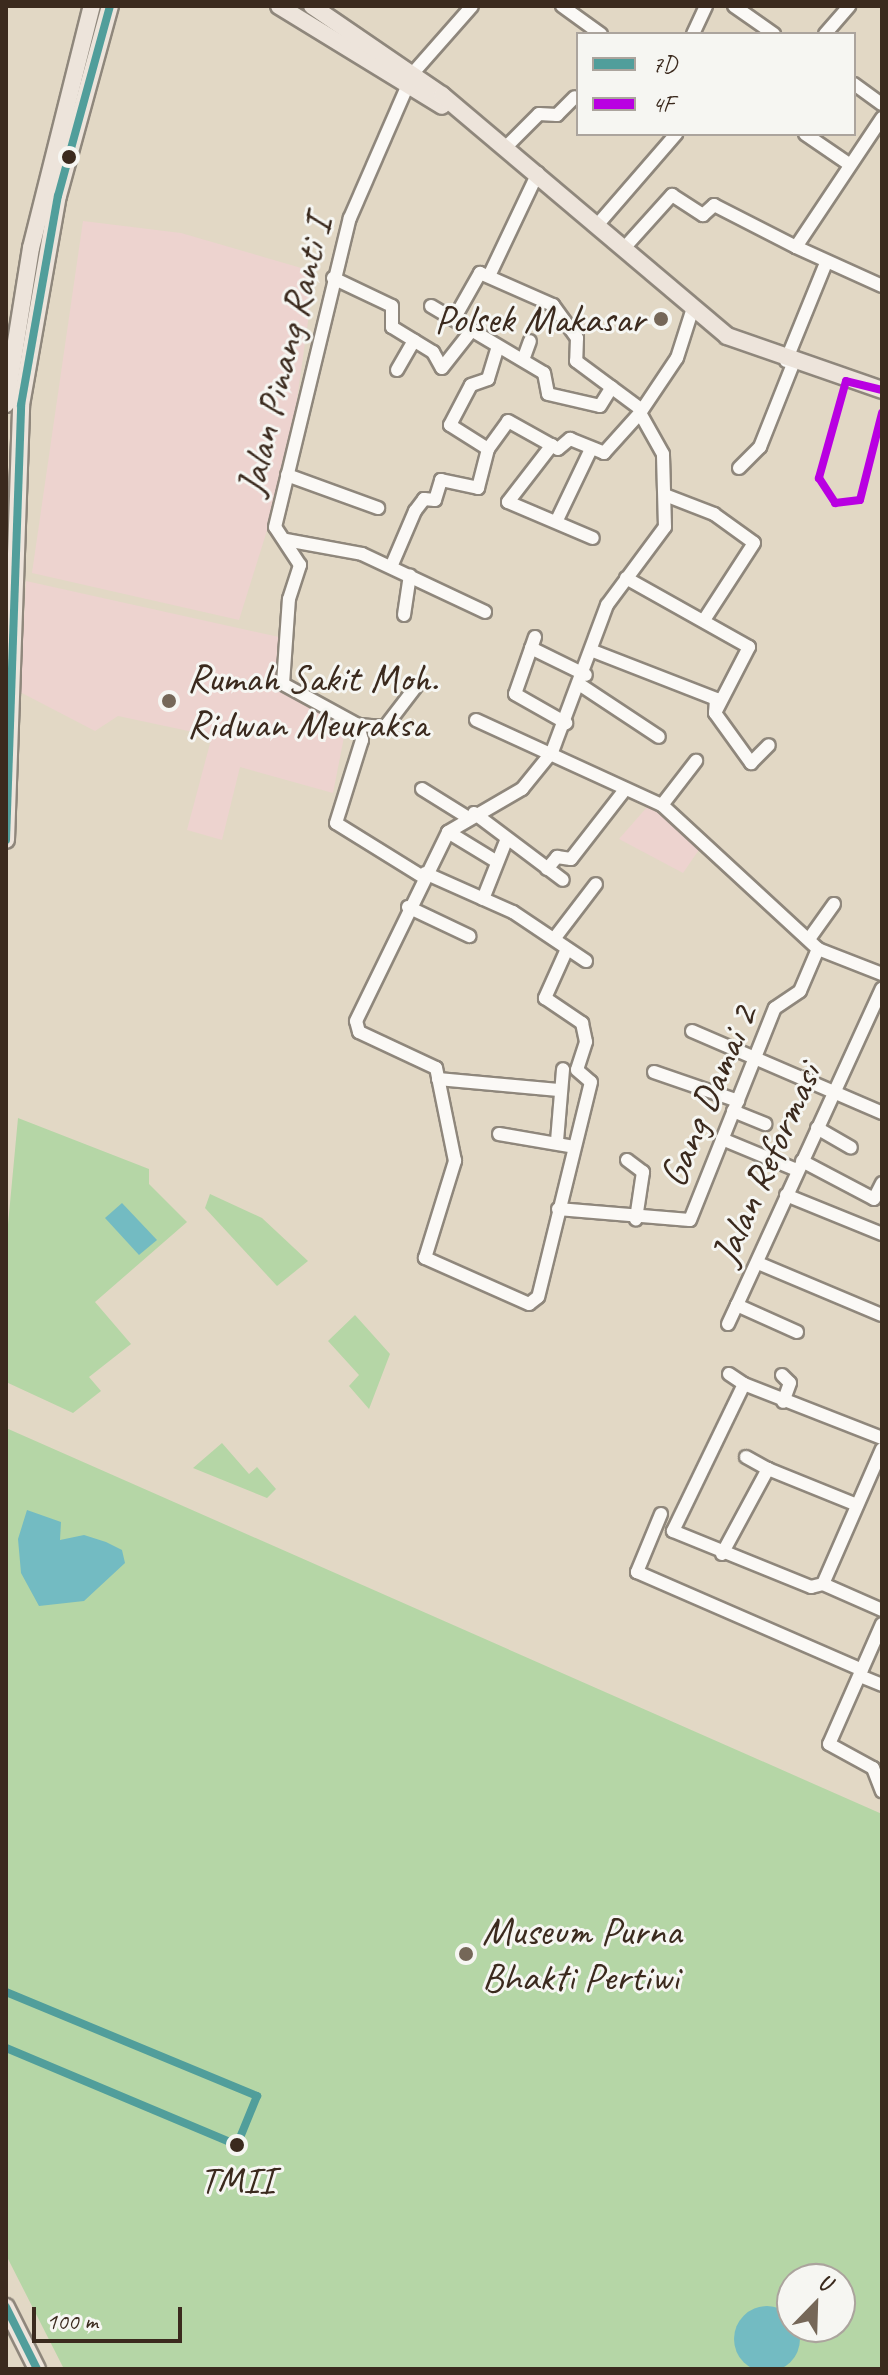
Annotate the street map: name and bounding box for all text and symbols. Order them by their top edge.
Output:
legend [576,32,856,136]
text: 7D [652,49,677,79]
text: 4F [652,89,674,119]
unlabelled marker [61,149,77,165]
street label: Jalan Pinang Ranti I [226,212,342,500]
place label: Polsek Makasar [434,295,645,343]
marker: Polsek Makasar [652,310,670,328]
place label: Rumah Sakit Moh. Ridwan Meuraksa [187,654,439,748]
marker: Rumah Sakit Moh. Ridwan Meuraksa [158,690,180,712]
street label: Gang Damai 2 [648,998,768,1194]
street label: Jalan Reformasi [701,1057,831,1271]
place label: Museum Purna Bhakti Pertiwi [482,1907,681,2001]
marker: Museum Purna Bhakti Pertiwi [457,1945,475,1963]
marker: TMII [229,2137,245,2153]
place label: TMII [200,2157,274,2203]
north arrow [776,2263,856,2343]
text: U [814,2268,835,2298]
scale bar [36,2291,186,2341]
text: 100 m [46,2306,98,2336]

